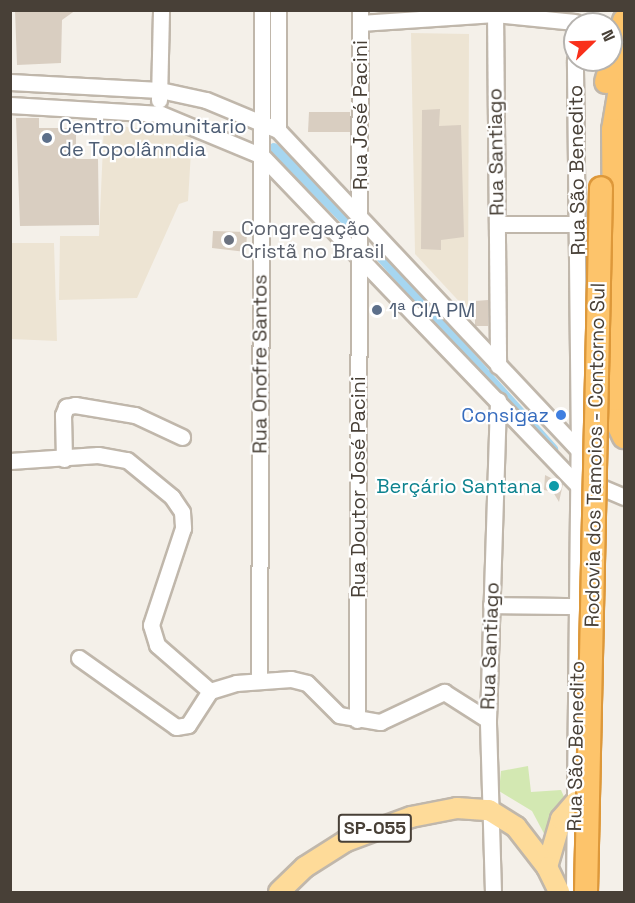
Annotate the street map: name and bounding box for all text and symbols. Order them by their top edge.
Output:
north arrow [563,12,623,72]
text: N [596,27,620,45]
street label: Rua José Pacini [348,40,372,190]
street label: Rua São Benedito [564,84,590,256]
street label: Rua Santiago [483,88,509,216]
place label: Centro Comunitario de Topolânndia [59,114,247,161]
marker: Centro Comunitario de Topolânndia [40,131,54,145]
place label: Congregação Cristã no Brasil [241,216,384,263]
marker: Congregação Cristã no Brasil [222,233,236,247]
street label: Rua Onofre Santos [248,274,272,454]
street label: Rodovia dos Tamoios - Contorno Sul [580,282,610,628]
place label: 1ª CIA PM [389,298,476,322]
marker: 1ª CIA PM [370,303,384,317]
street label: Rua Doutor José Pacini [346,376,370,598]
place label: Consigaz [461,403,549,427]
marker: Consigaz [554,408,568,422]
place label: Berçário Santana [376,474,542,498]
marker: Berçário Santana [547,479,561,493]
street label: Rua Santiago [476,582,504,710]
street label: Rua São Benedito [563,660,589,832]
road number: SP-055 [338,813,412,843]

